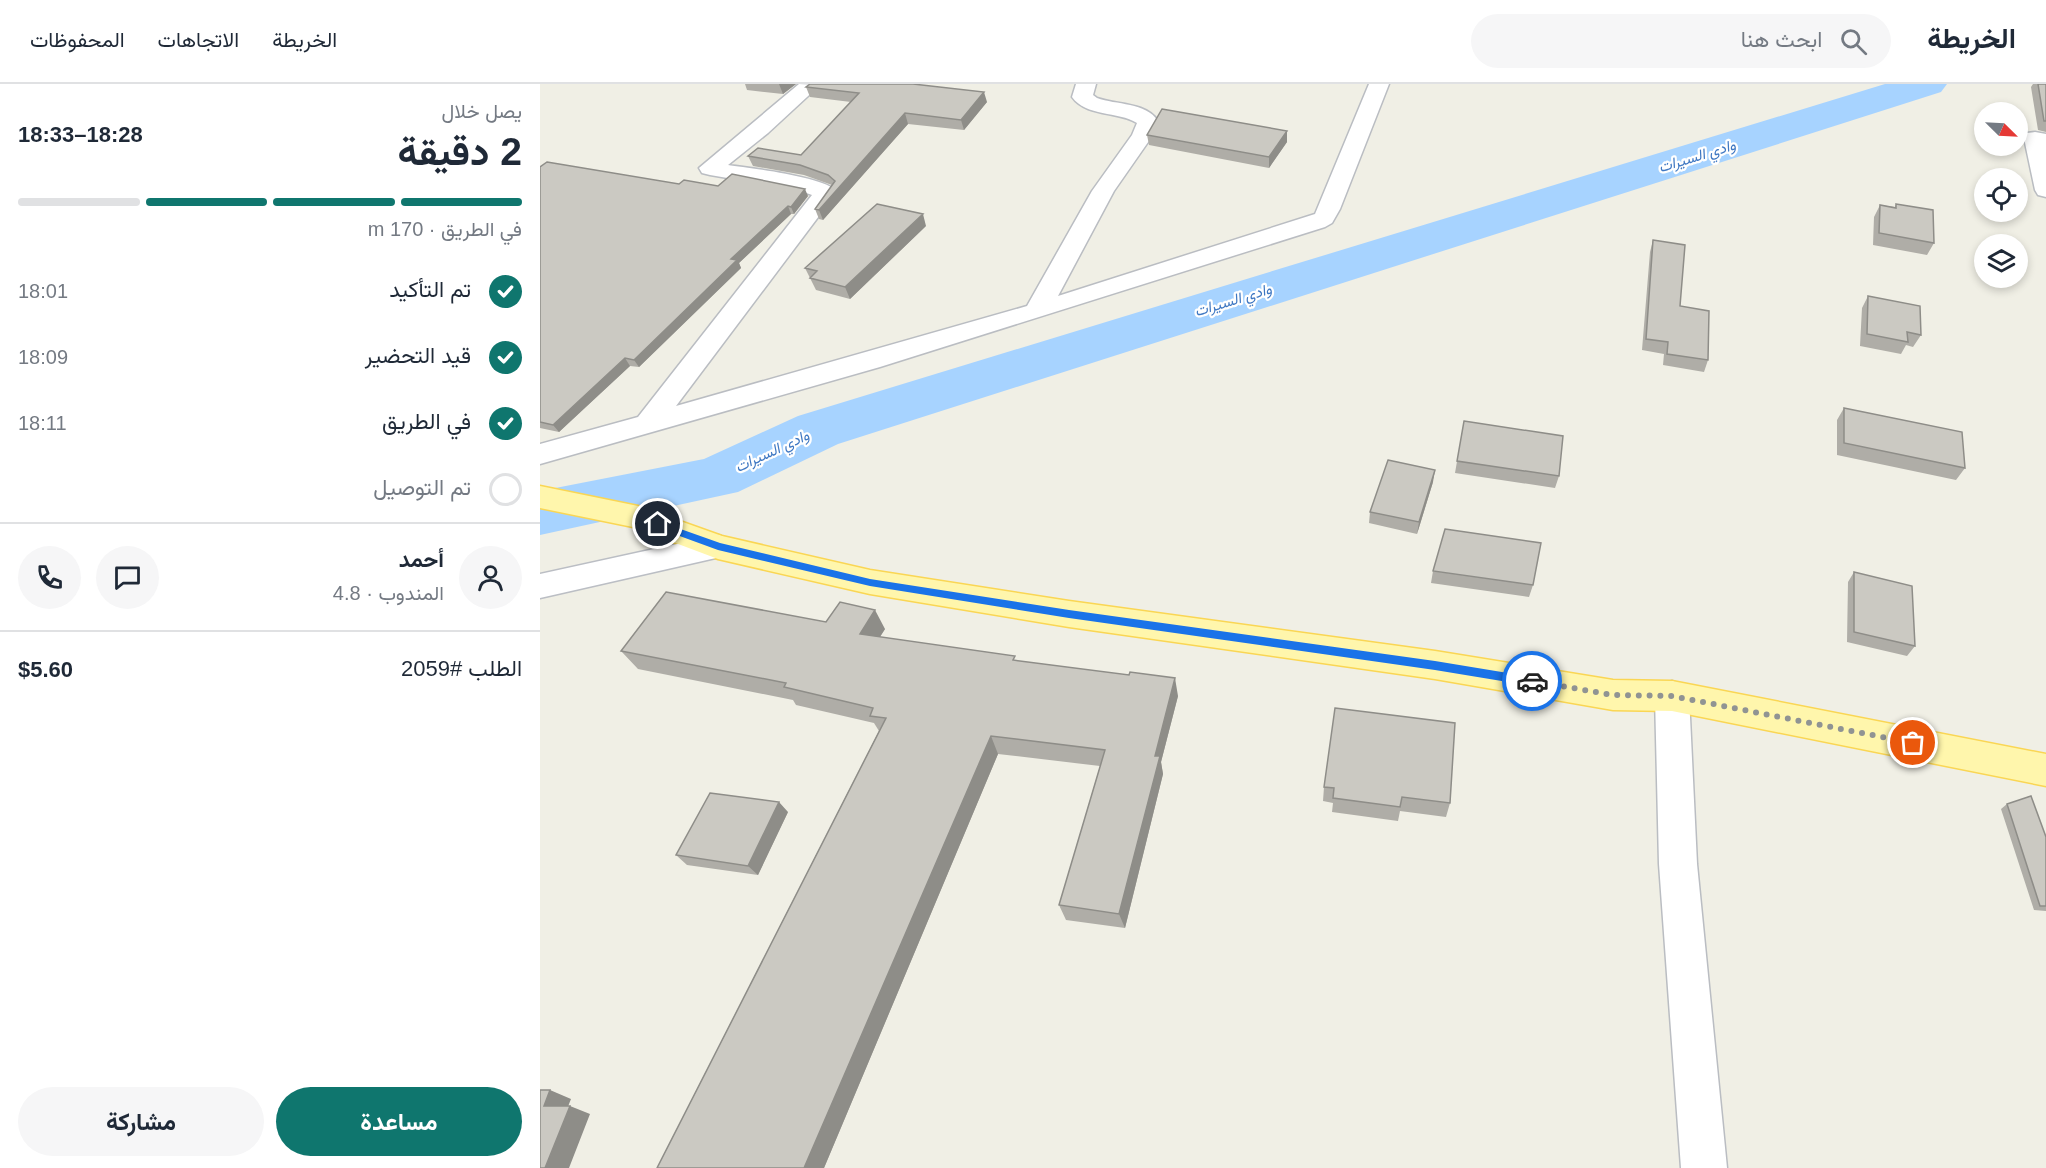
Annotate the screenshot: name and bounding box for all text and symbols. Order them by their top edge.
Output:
search box [1471,14,1891,68]
text: الخريطة [1927,23,2016,54]
icon: search [1837,25,1870,58]
text: ابحث هنا [1741,27,1822,52]
text: المحفوظات [30,28,125,51]
text: الاتجاهات [158,28,239,51]
text: الخريطة [272,28,337,51]
text: يصل خلال [441,100,522,122]
north arrow [1974,102,2028,156]
map controls [1974,102,2028,288]
text: 18:28–18:33 [18,122,143,147]
text: 2 دقيقة [398,130,522,173]
water label: وادي السيرات [1656,136,1739,179]
button: locate [1974,168,2028,222]
text: في الطريق · 170 m [368,218,522,240]
button: layers [1974,234,2028,288]
icon: check [489,275,522,308]
text: تم التأكيد [389,277,471,302]
text: 18:01 [18,280,68,302]
water label: وادي السيرات [1192,280,1275,323]
icon: check [489,341,522,374]
text: قيد التحضير [365,343,471,368]
text: 18:09 [18,346,68,368]
icon: check [489,407,522,440]
text: في الطريق [382,409,471,434]
text: 18:11 [18,412,67,434]
water label: وادي السيرات [732,426,814,479]
text: تم التوصيل [373,475,471,500]
pin [632,498,683,549]
icon: home [641,507,674,540]
button: phone [18,546,81,609]
button: chat [96,546,159,609]
button: person [459,546,522,609]
text: أحمد [399,547,444,572]
text: المندوب · 4.8 [333,582,444,604]
courier [1502,651,1562,711]
text: الطلب #2059 [401,656,522,681]
text: $5.60 [18,657,73,682]
icon: car [1516,665,1549,698]
pin [1887,717,1938,768]
icon: bag [1896,726,1929,759]
button: مشاركة [18,1087,264,1156]
button: مساعدة [276,1087,522,1156]

